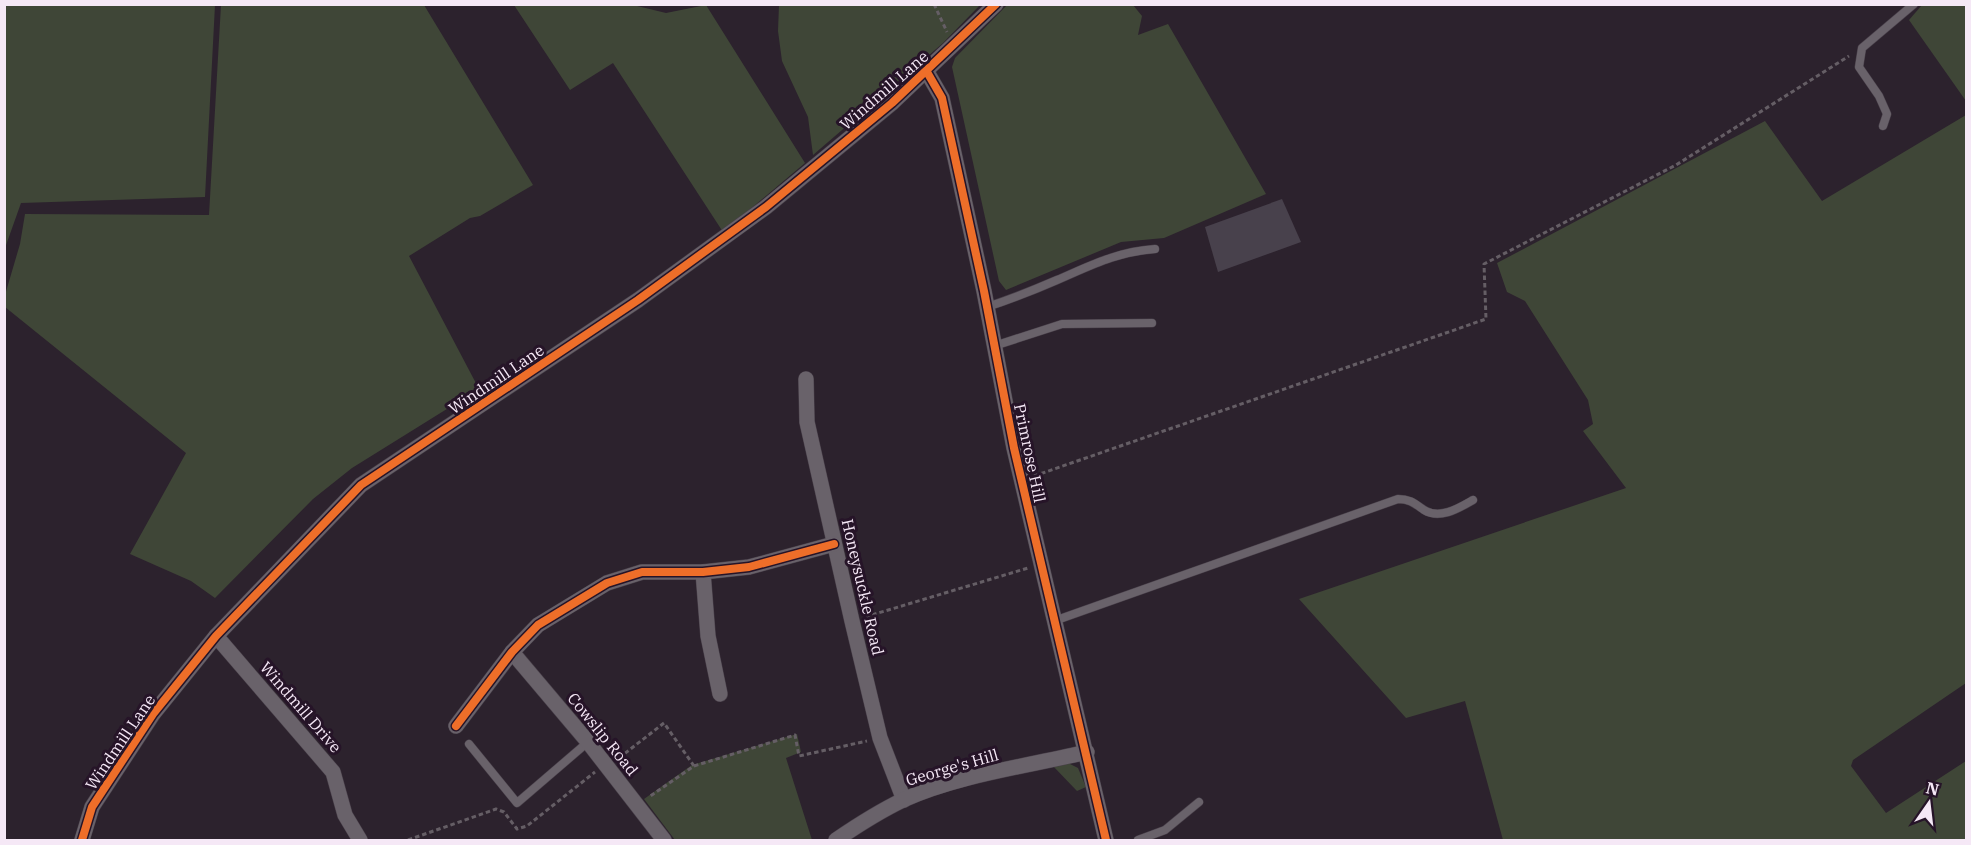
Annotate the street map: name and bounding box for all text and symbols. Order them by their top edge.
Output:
street label: Windmill Lane [836,46,932,134]
street label: Windmill Lane [444,340,548,418]
street label: Primrose Hill [1010,402,1050,505]
street label: Honeysuckle Road [838,517,888,657]
street label: Windmill Drive [256,657,346,757]
street label: Cowslip Road [563,689,643,780]
street label: Windmill Lane [81,690,159,794]
street label: George's Hill [903,744,1001,790]
north arrow [1899,773,1959,833]
text: N [1924,777,1941,800]

